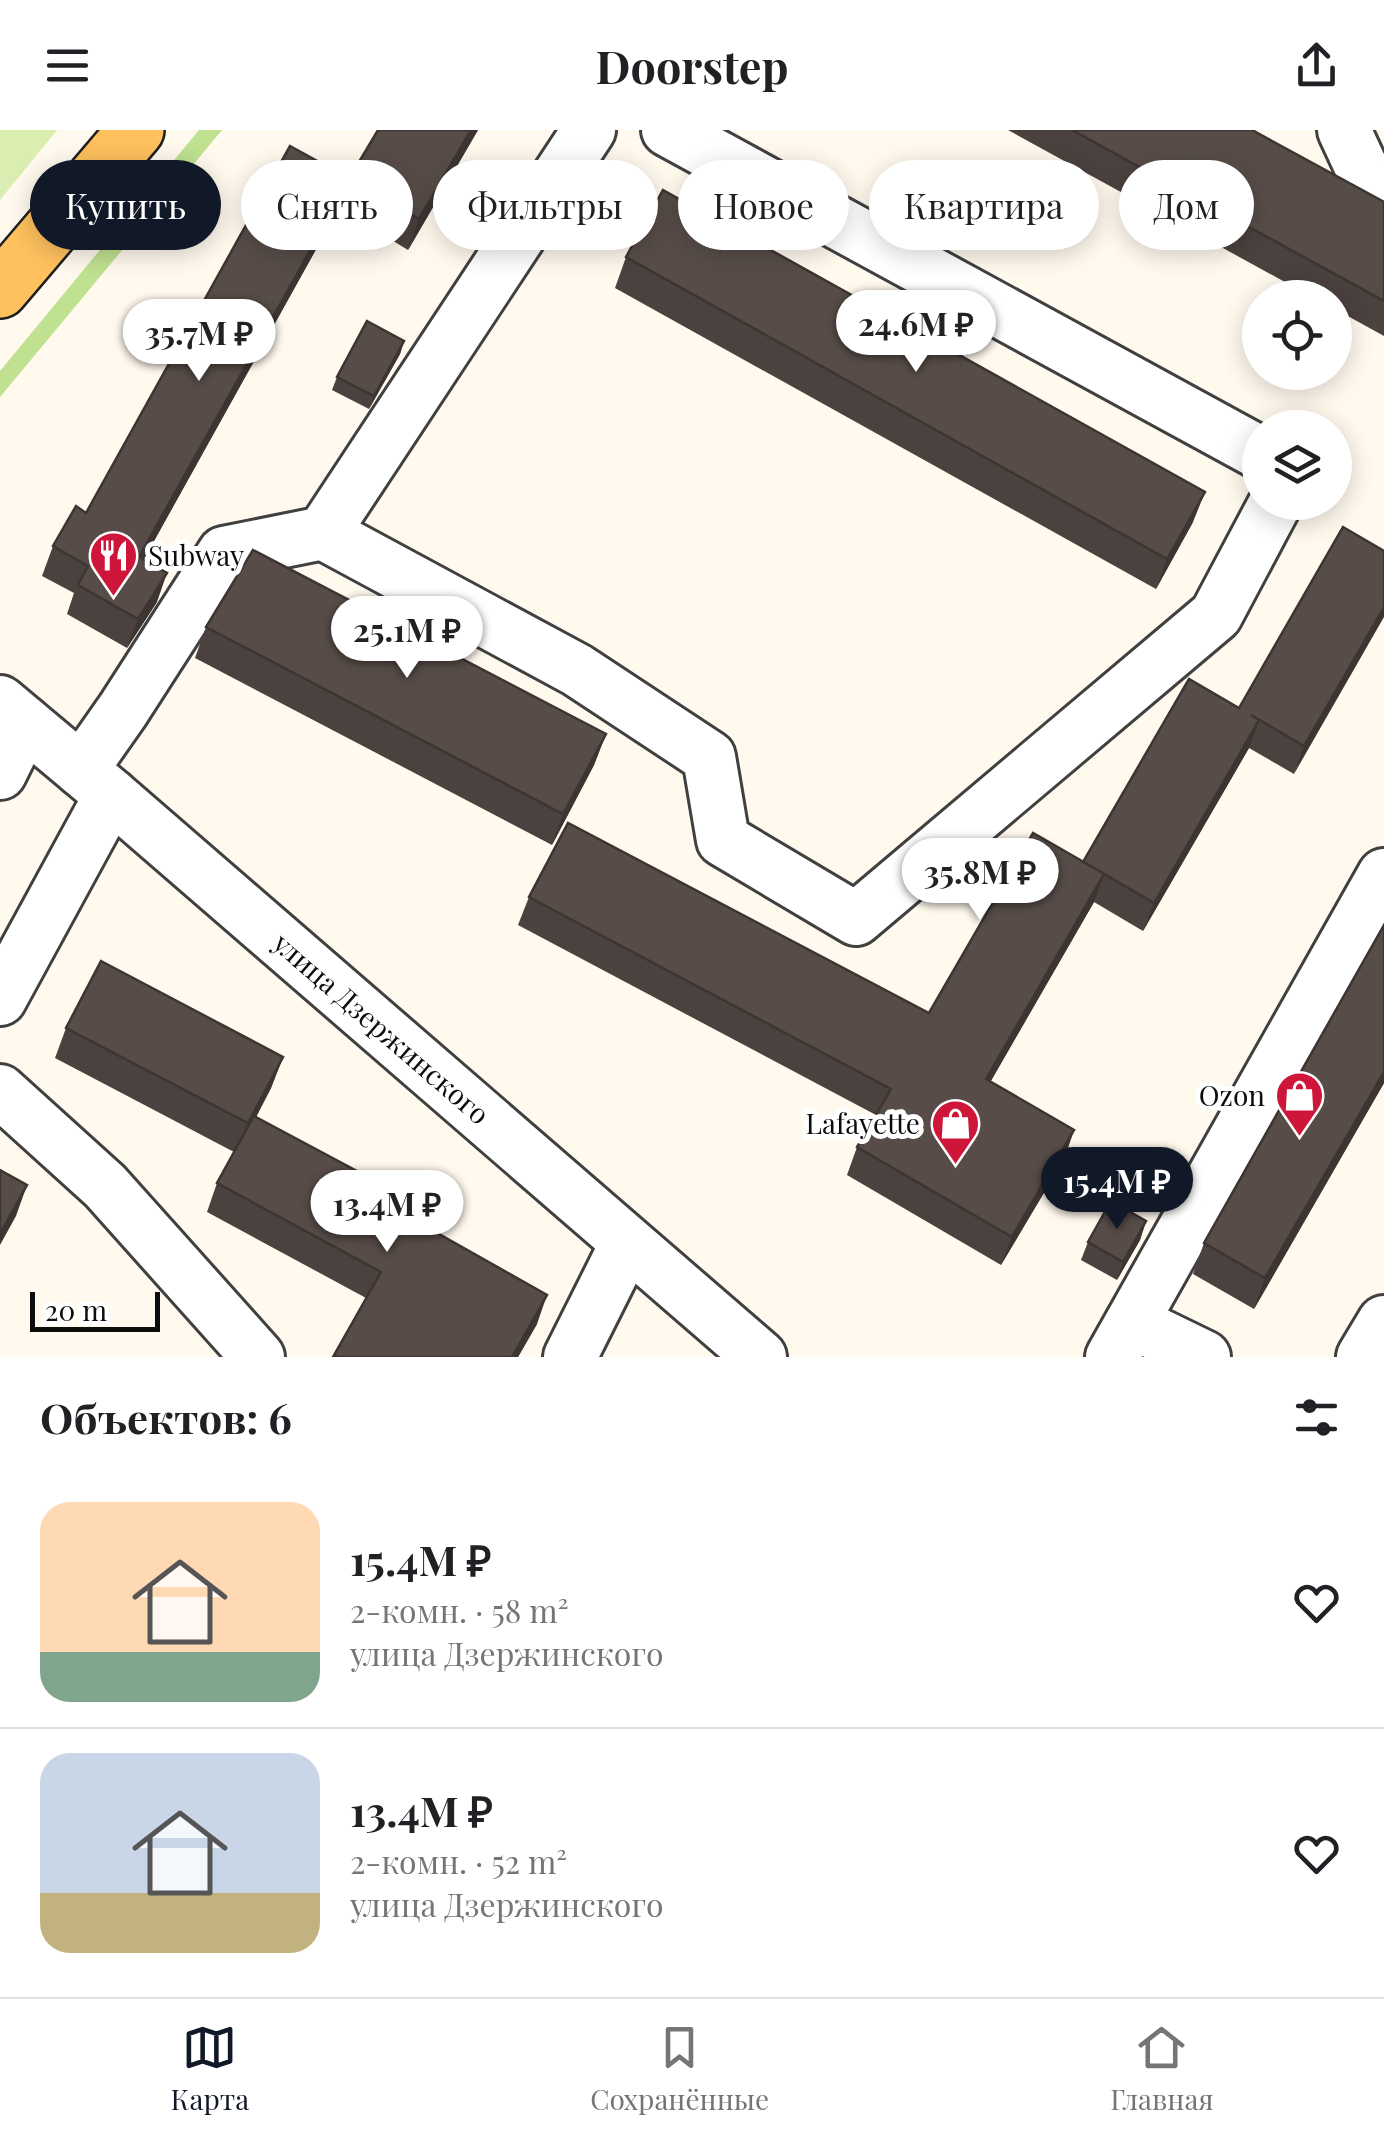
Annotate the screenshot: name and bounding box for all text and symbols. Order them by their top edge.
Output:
text: Doorstep [596,35,788,95]
icon: menu [40,38,95,93]
icon: share [1289,38,1344,93]
chip: Купить [30,160,221,250]
chip: Снять [241,160,413,250]
chip: Фильтры [433,160,658,250]
chip: Новое [678,160,849,250]
chip: Квартира [869,160,1099,250]
chip: Дом [1119,160,1254,250]
map controls [1242,280,1352,520]
button: locate [1242,280,1352,390]
pin: 24.6M ₽ [824,290,1008,375]
pin: 35.7M ₽ [107,299,291,384]
text: 24.6M ₽ [858,301,974,344]
text: 35.7M ₽ [145,310,253,353]
button: layers [1242,410,1352,520]
restaurant icon: Subway [87,530,139,598]
place label: Subway [148,536,244,573]
pin: 25.1M ₽ [315,596,499,681]
text: 25.1M ₽ [353,607,461,650]
pin: 35.8M ₽ [888,838,1072,923]
text: 35.8M ₽ [924,849,1036,892]
street label: улица Дзержинского [265,923,498,1132]
shop icon: Ozon [1274,1070,1326,1138]
place label: Ozon [1199,1076,1265,1113]
shop icon: Lafayette [929,1098,981,1166]
place label: Lafayette [806,1104,920,1141]
pin: 15.4M ₽ [1025,1147,1209,1232]
text: 15.4M ₽ [1063,1158,1171,1201]
pin: 13.4M ₽ [295,1170,479,1255]
text: 13.4M ₽ [333,1181,441,1224]
scale bar [30,1287,160,1332]
text: 20 m [45,1291,107,1328]
text: Объектов: 6 [40,1389,292,1445]
icon: filters [1289,1390,1344,1445]
text: 15.4M ₽ [350,1531,492,1587]
icon: home [120,1542,240,1662]
icon: heart [1289,1575,1344,1630]
text: 2-комн. · 58 m² [350,1588,569,1631]
text: улица Дзержинского [350,1631,664,1674]
text: 13.4M ₽ [350,1782,493,1838]
icon: home [120,1793,240,1913]
icon: heart [1289,1826,1344,1881]
text: 2-комн. · 52 m² [350,1839,567,1882]
text: улица Дзержинского [350,1882,664,1925]
tab: Карта [171,2020,249,2117]
tab: Сохранённые [590,2020,769,2117]
tab: Главная [1110,2020,1213,2117]

